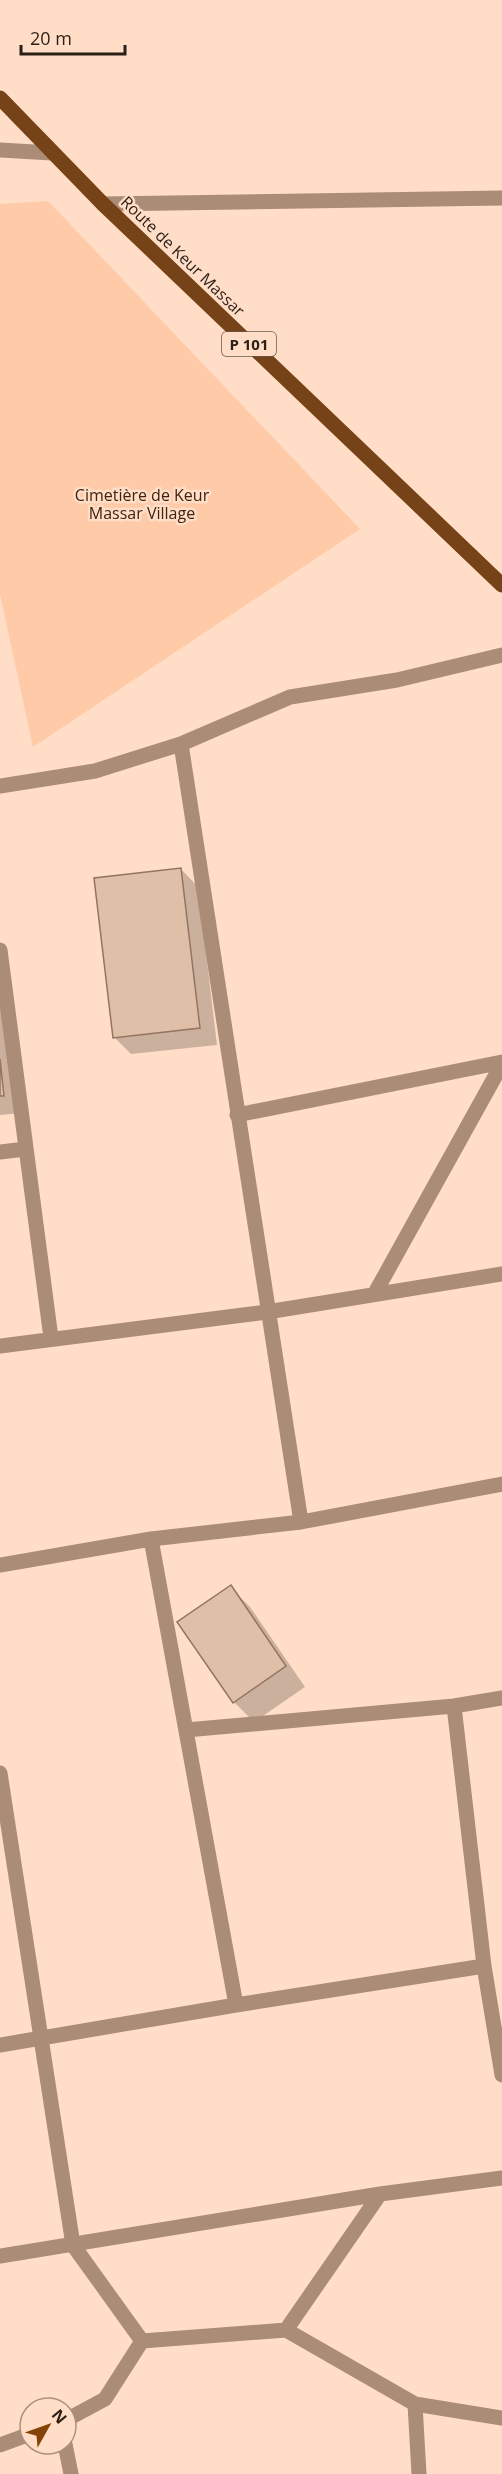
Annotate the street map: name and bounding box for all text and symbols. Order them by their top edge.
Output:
scale bar [21,18,124,56]
text: 20 m [30,26,72,50]
street label: Route de Keur Massar [116,191,250,321]
road number: P 101 [222,332,276,356]
park label: Cimetière de Keur Massar Village [75,484,210,524]
north arrow [18,2396,78,2456]
text: N [47,2404,72,2428]

